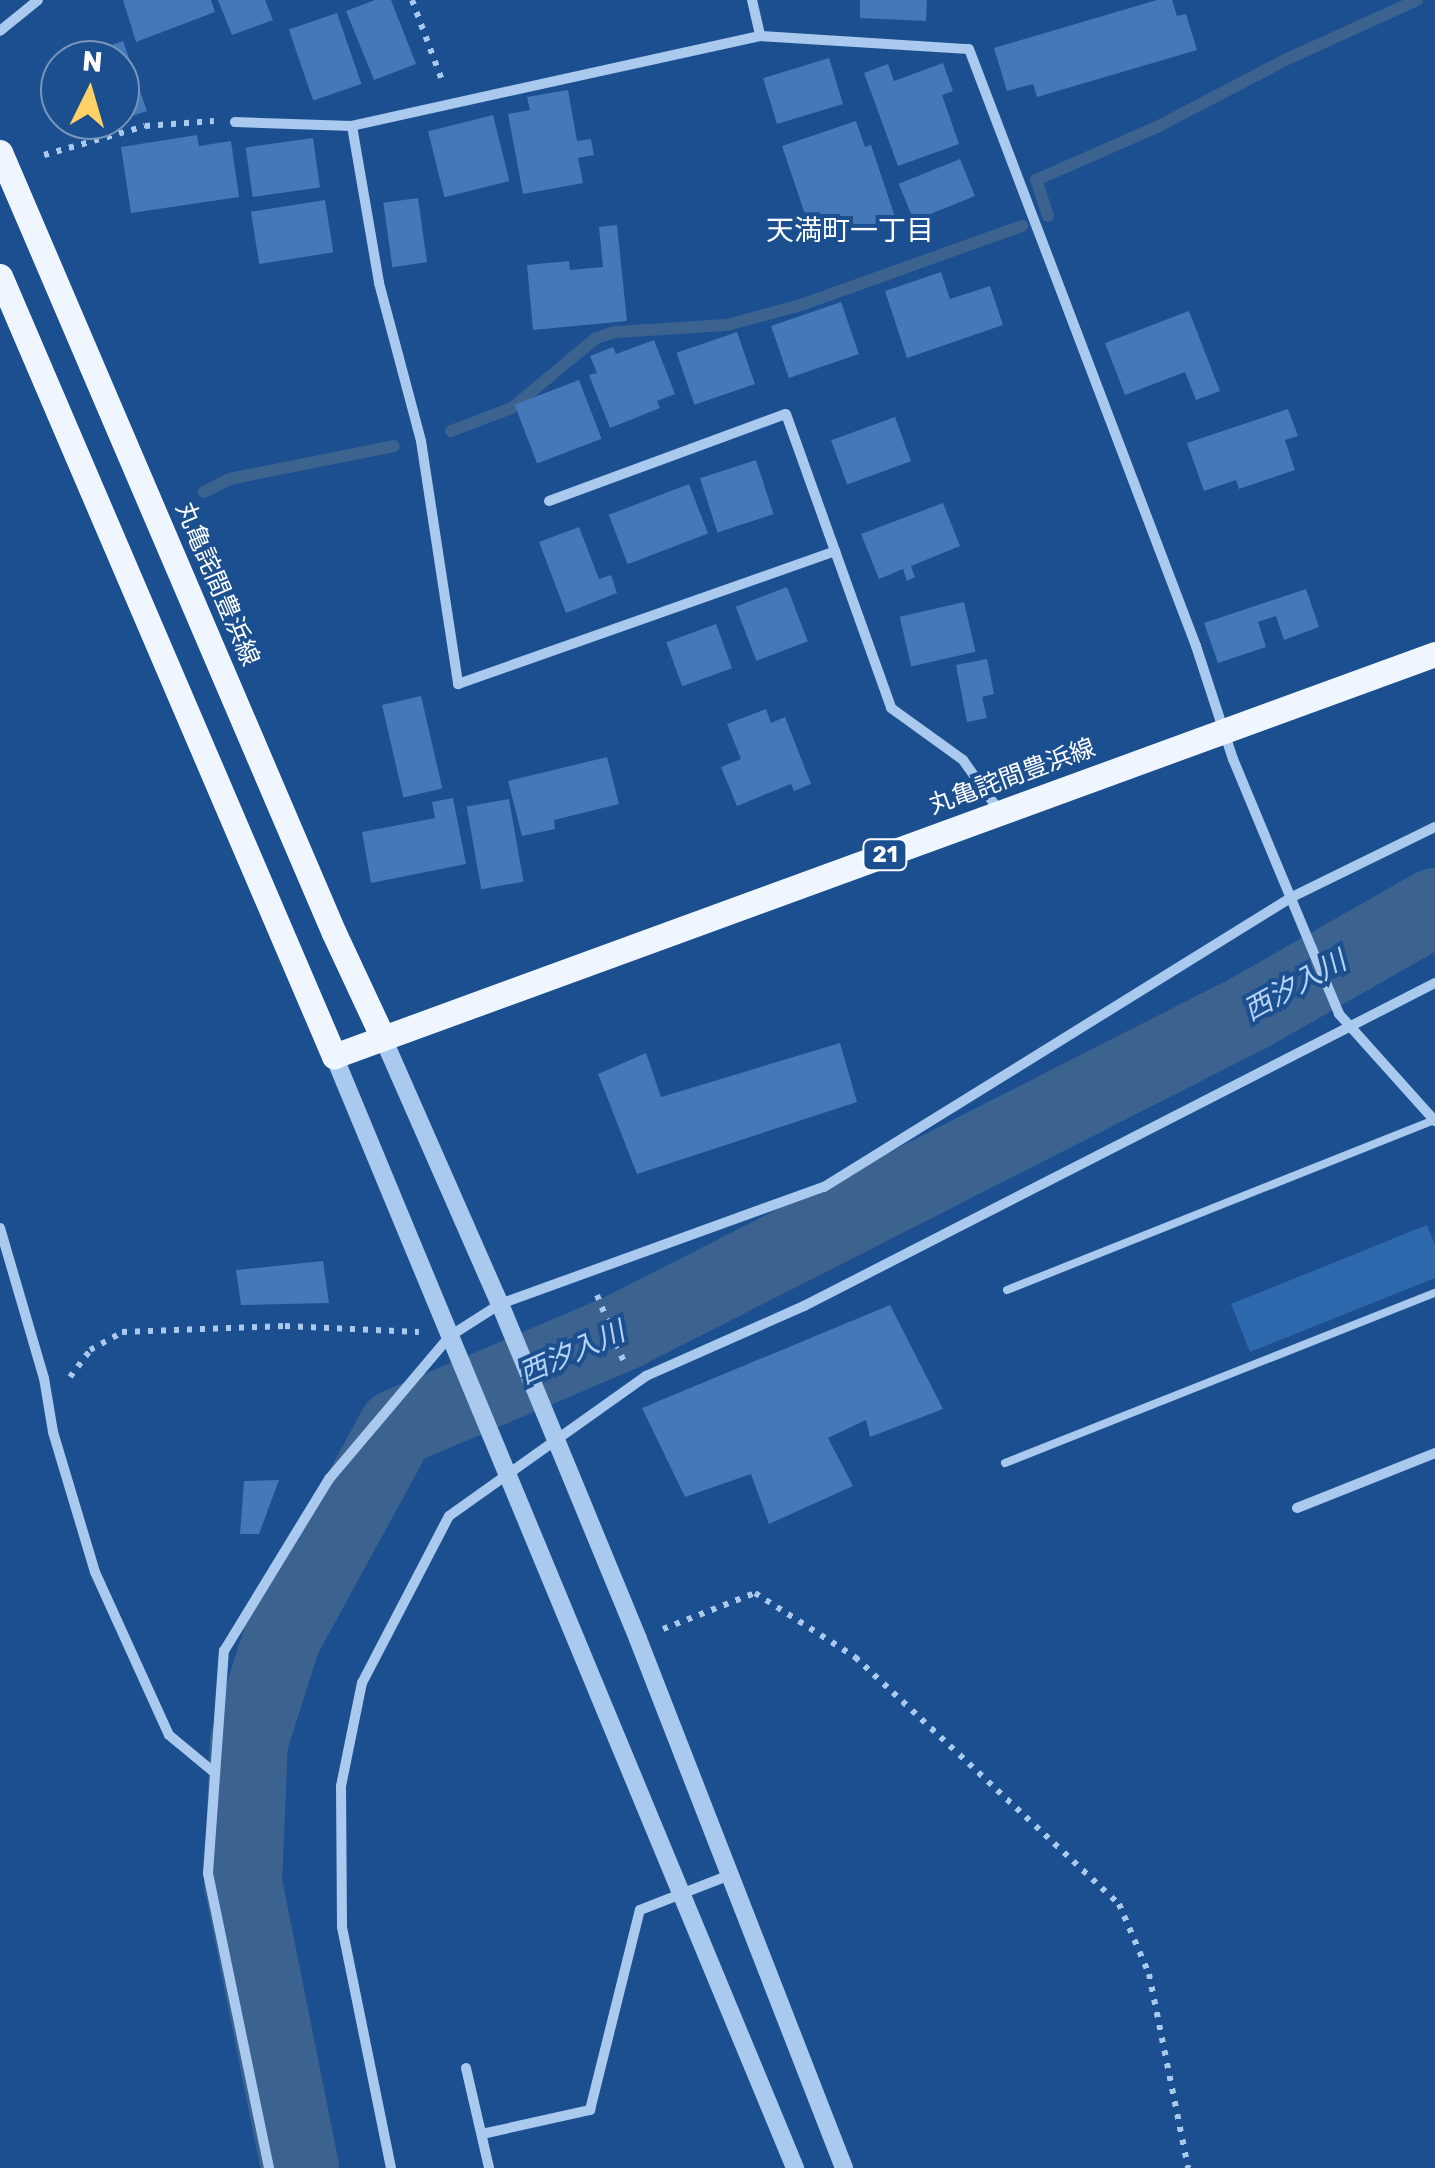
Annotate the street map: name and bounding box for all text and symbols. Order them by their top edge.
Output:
north arrow [40,40,140,140]
text: N [81,44,104,79]
district label: 天満町一丁目 [766,214,934,248]
street label: 丸亀詫間豊浜線 [169,498,265,670]
street label: 丸亀詫間豊浜線 [925,733,1099,821]
road number: 21 [860,838,910,872]
water label: 西汐入川 [1238,944,1352,1028]
water label: 西汐入川 [514,1315,630,1391]

